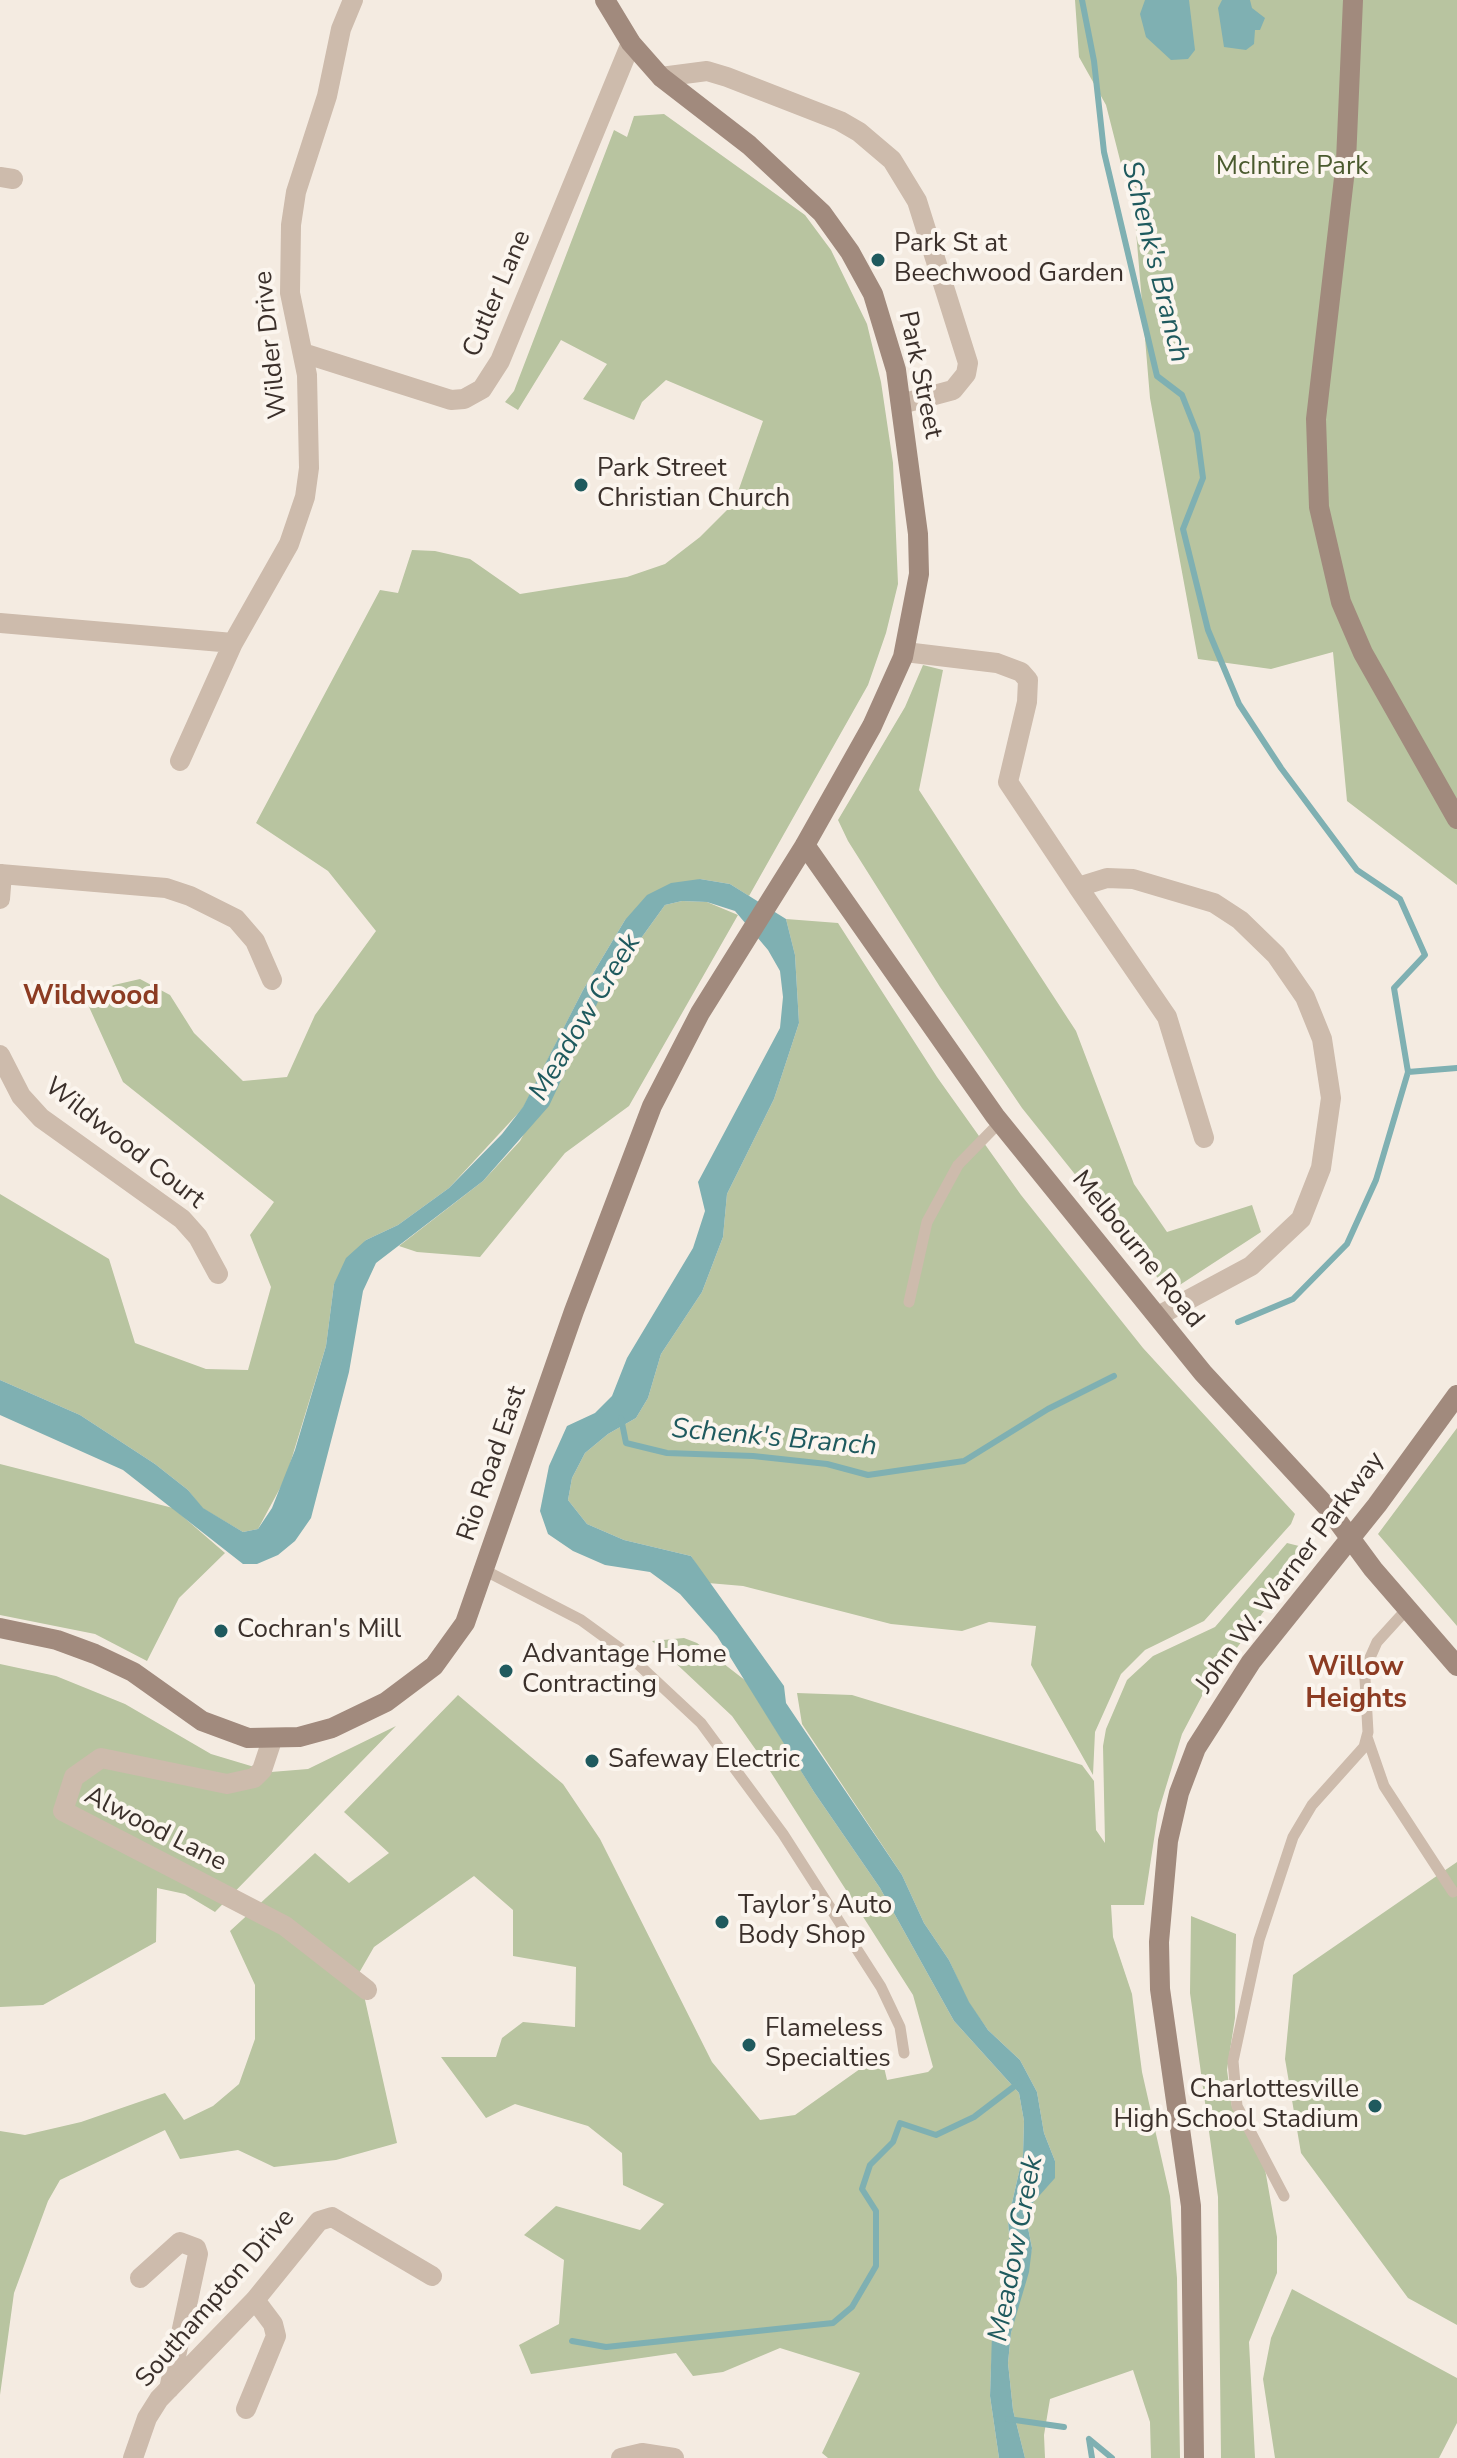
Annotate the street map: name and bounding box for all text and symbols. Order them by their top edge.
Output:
park label: McIntire Park [1216,152,1368,184]
water label: Schenk's Branch [1113,158,1195,366]
street label: Cutler Lane [457,226,539,362]
place label: Park St at Beechwood Garden [894,229,1124,290]
marker: Park St at Beechwood Garden [869,251,887,269]
street label: Wilder Drive [249,269,295,421]
street label: Park Street [890,308,948,442]
place label: Park Street Christian Church [597,454,790,516]
marker: Park Street Christian Church [572,476,590,494]
water label: Meadow Creek [523,929,649,1107]
district label: Wildwood [23,980,159,1014]
street label: Wildwood Court [38,1072,210,1216]
street label: Melbourne Road [1064,1165,1210,1335]
street label: Rio Road East [452,1382,534,1546]
water label: Schenk's Branch [670,1413,878,1465]
street label: John W. Warner Parkway [1190,1446,1392,1700]
place label: Cochran's Mill [237,1615,401,1647]
marker: Cochran's Mill [212,1622,230,1640]
place label: Advantage Home Contracting [522,1640,727,1702]
district label: Willow Heights [1305,1651,1407,1717]
marker: Advantage Home Contracting [497,1662,515,1680]
place label: Safeway Electric [608,1745,800,1777]
marker: Safeway Electric [583,1752,601,1770]
street label: Alwood Lane [79,1781,231,1879]
place label: Taylor’s Auto Body Shop [738,1891,892,1952]
marker: Taylor’s Auto Body Shop [713,1913,731,1931]
place label: Flameless Specialties [765,2014,891,2076]
marker: Flameless Specialties [740,2036,758,2054]
place label: Charlottesville High School Stadium [1114,2075,1359,2136]
marker: Charlottesville High School Stadium [1366,2097,1384,2115]
water label: Meadow Creek [983,2153,1051,2345]
street label: Southampton Drive [130,2203,302,2395]

